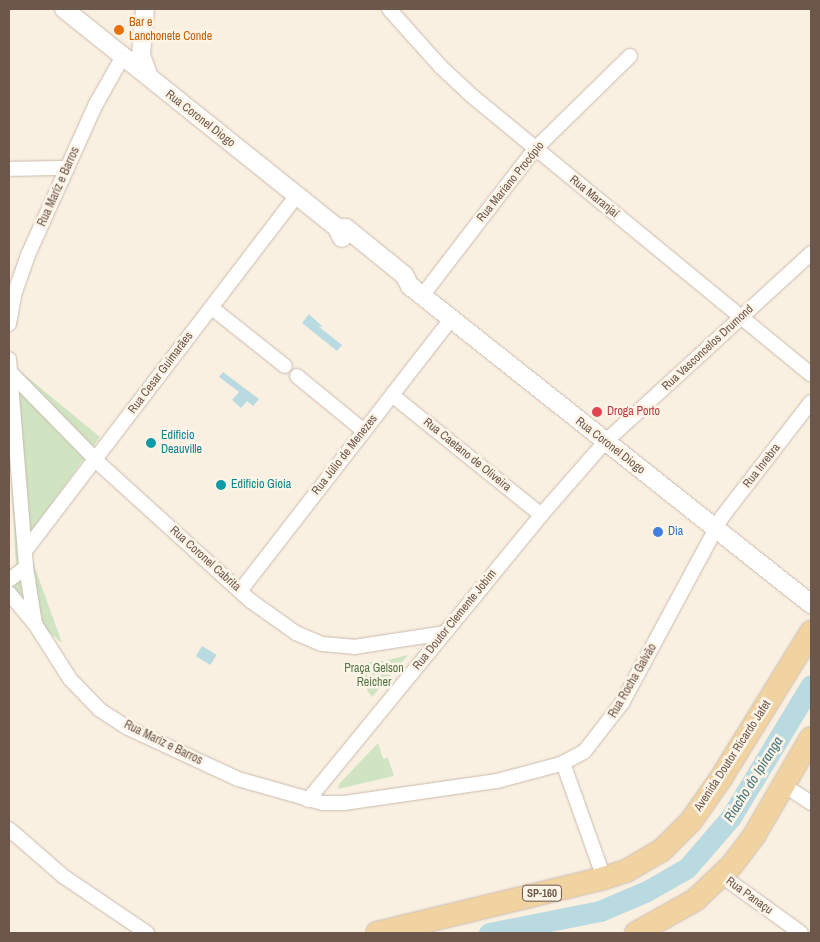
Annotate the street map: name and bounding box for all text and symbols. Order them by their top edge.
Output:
place label: Bar e Lanchonete Conde [129,16,212,44]
marker: Bar e Lanchonete Conde [113,24,125,36]
street label: Rua Coronel Diogo [162,87,238,151]
street label: Rua Mariano Procópio [474,139,548,225]
street label: Rua Mariz e Barros [35,145,83,229]
street label: Rua Maranjaí [567,173,621,221]
street label: Rua Vasconcelos Drumond [660,302,756,394]
street label: Rua Cesar Guimarães [126,329,196,417]
place label: Droga Porto [607,405,660,419]
marker: Droga Porto [591,406,603,418]
street label: Rua Júlio de Menezes [309,412,381,498]
street label: Rua Coronel Diogo [572,414,648,478]
street label: Rua Caetano de Oliveira [420,415,514,495]
place label: Edificio Deauville [161,429,202,457]
marker: Edificio Deauville [145,437,157,449]
street label: Rua Inrebra [740,441,784,491]
place label: Edificio Gioia [231,478,291,492]
marker: Edificio Gioia [215,479,227,491]
street label: Rua Coronel Cabrita [167,523,243,595]
place label: Dia [668,525,683,539]
marker: Dia [652,526,664,538]
street label: Rua Doutor Clemente Jobim [410,567,500,673]
street label: Rua Rocha Galvão [606,641,660,721]
park label: Praça Gelson Reicher [344,662,404,690]
street label: Avenida Doutor Ricardo Jafet [692,698,774,814]
street label: Rua Mariz e Barros [122,718,204,768]
water label: Riacho do Ipiranga [720,733,786,825]
street label: Rua Panaçu [723,874,775,918]
road number: SP-160 [521,884,563,901]

